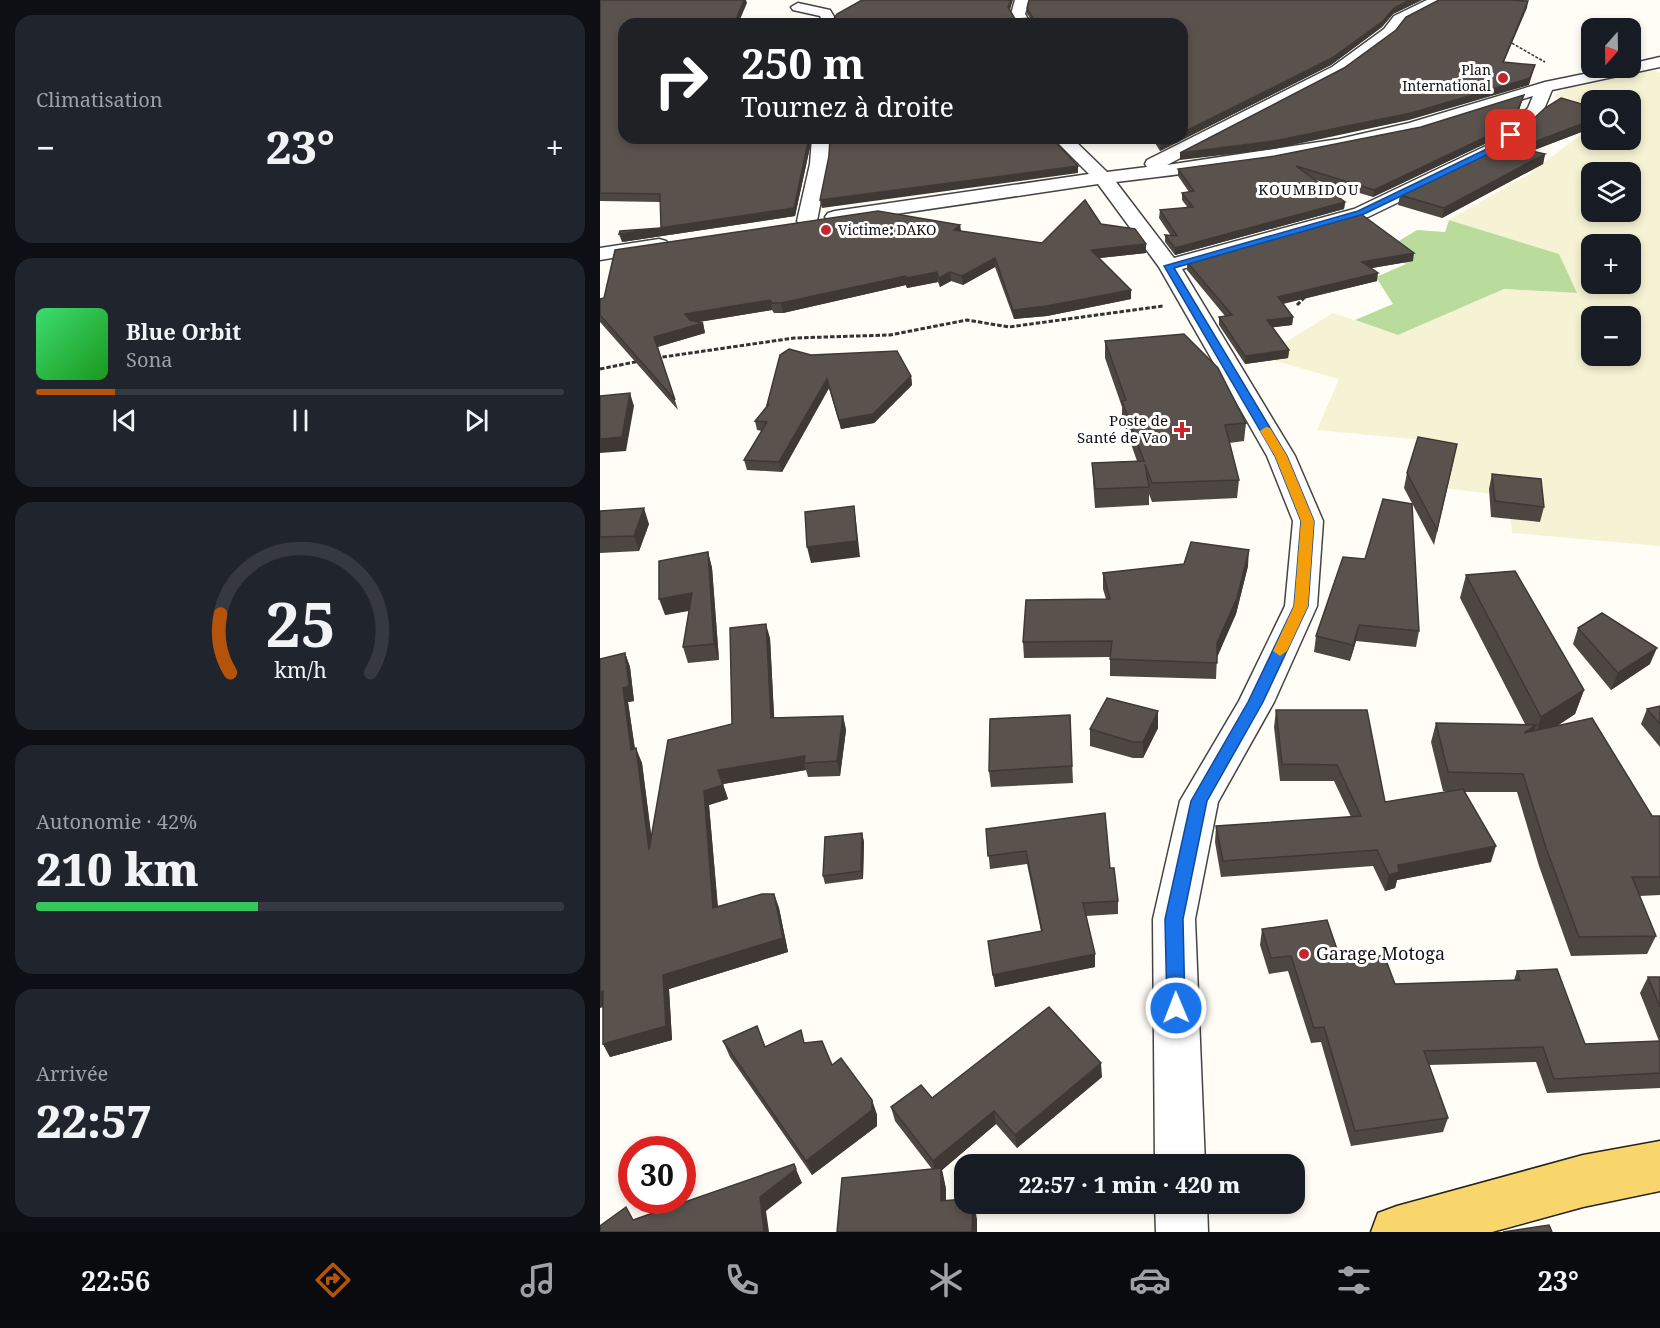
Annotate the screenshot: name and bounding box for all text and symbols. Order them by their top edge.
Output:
north arrow [1581,18,1641,78]
map controls [1581,18,1641,366]
text: 250 m [741,34,865,91]
icon: right [642,42,720,120]
place label: Plan International [1402,60,1492,95]
marker: Plan International [1496,71,1510,85]
text: Climatisation [36,86,163,113]
text: Tournez à droite [741,88,954,125]
button: search [1581,90,1641,150]
pin [1485,109,1536,160]
text: 23° [266,116,335,177]
icon: arrive [1494,118,1527,151]
text: − [36,125,55,170]
text: + [546,125,564,170]
button: layers [1581,162,1641,222]
district label: KOUMBIDOU [1258,180,1360,199]
place label: Victime: DAKO [838,220,936,239]
marker: Victime: DAKO [819,223,833,237]
button: + [1581,234,1641,294]
button: − [1581,306,1641,366]
text: Blue Orbit [126,316,241,346]
text: Sona [126,346,173,373]
icon: previous [108,404,141,437]
icon: pause [284,404,317,437]
icon: next [460,404,493,437]
place label: Poste de Santé de Vao [1077,410,1168,447]
marker: Poste de Santé de Vao [1173,421,1191,439]
text: 25 [265,580,335,665]
text: km/h [274,655,327,684]
text: Autonomie · 42% [36,808,197,835]
text: 210 km [36,838,199,899]
place label: Garage Motoga [1316,941,1445,965]
marker: Garage Motoga [1297,947,1311,961]
position arrow [1144,976,1208,1040]
text: Arrivée [36,1060,108,1087]
text: 22:57 [36,1090,152,1151]
speed limit sign: 30 [618,1136,696,1214]
text: 22:57 · 1 min · 420 m [1019,1169,1240,1199]
icon: directions [312,1259,354,1301]
icon: music [517,1259,559,1301]
icon: phone [721,1259,763,1301]
icon: climate [925,1259,967,1301]
icon: car [1129,1259,1171,1301]
icon: filters [1333,1259,1375,1301]
text: 22:56 [81,1262,150,1299]
text: 23° [1538,1262,1579,1299]

